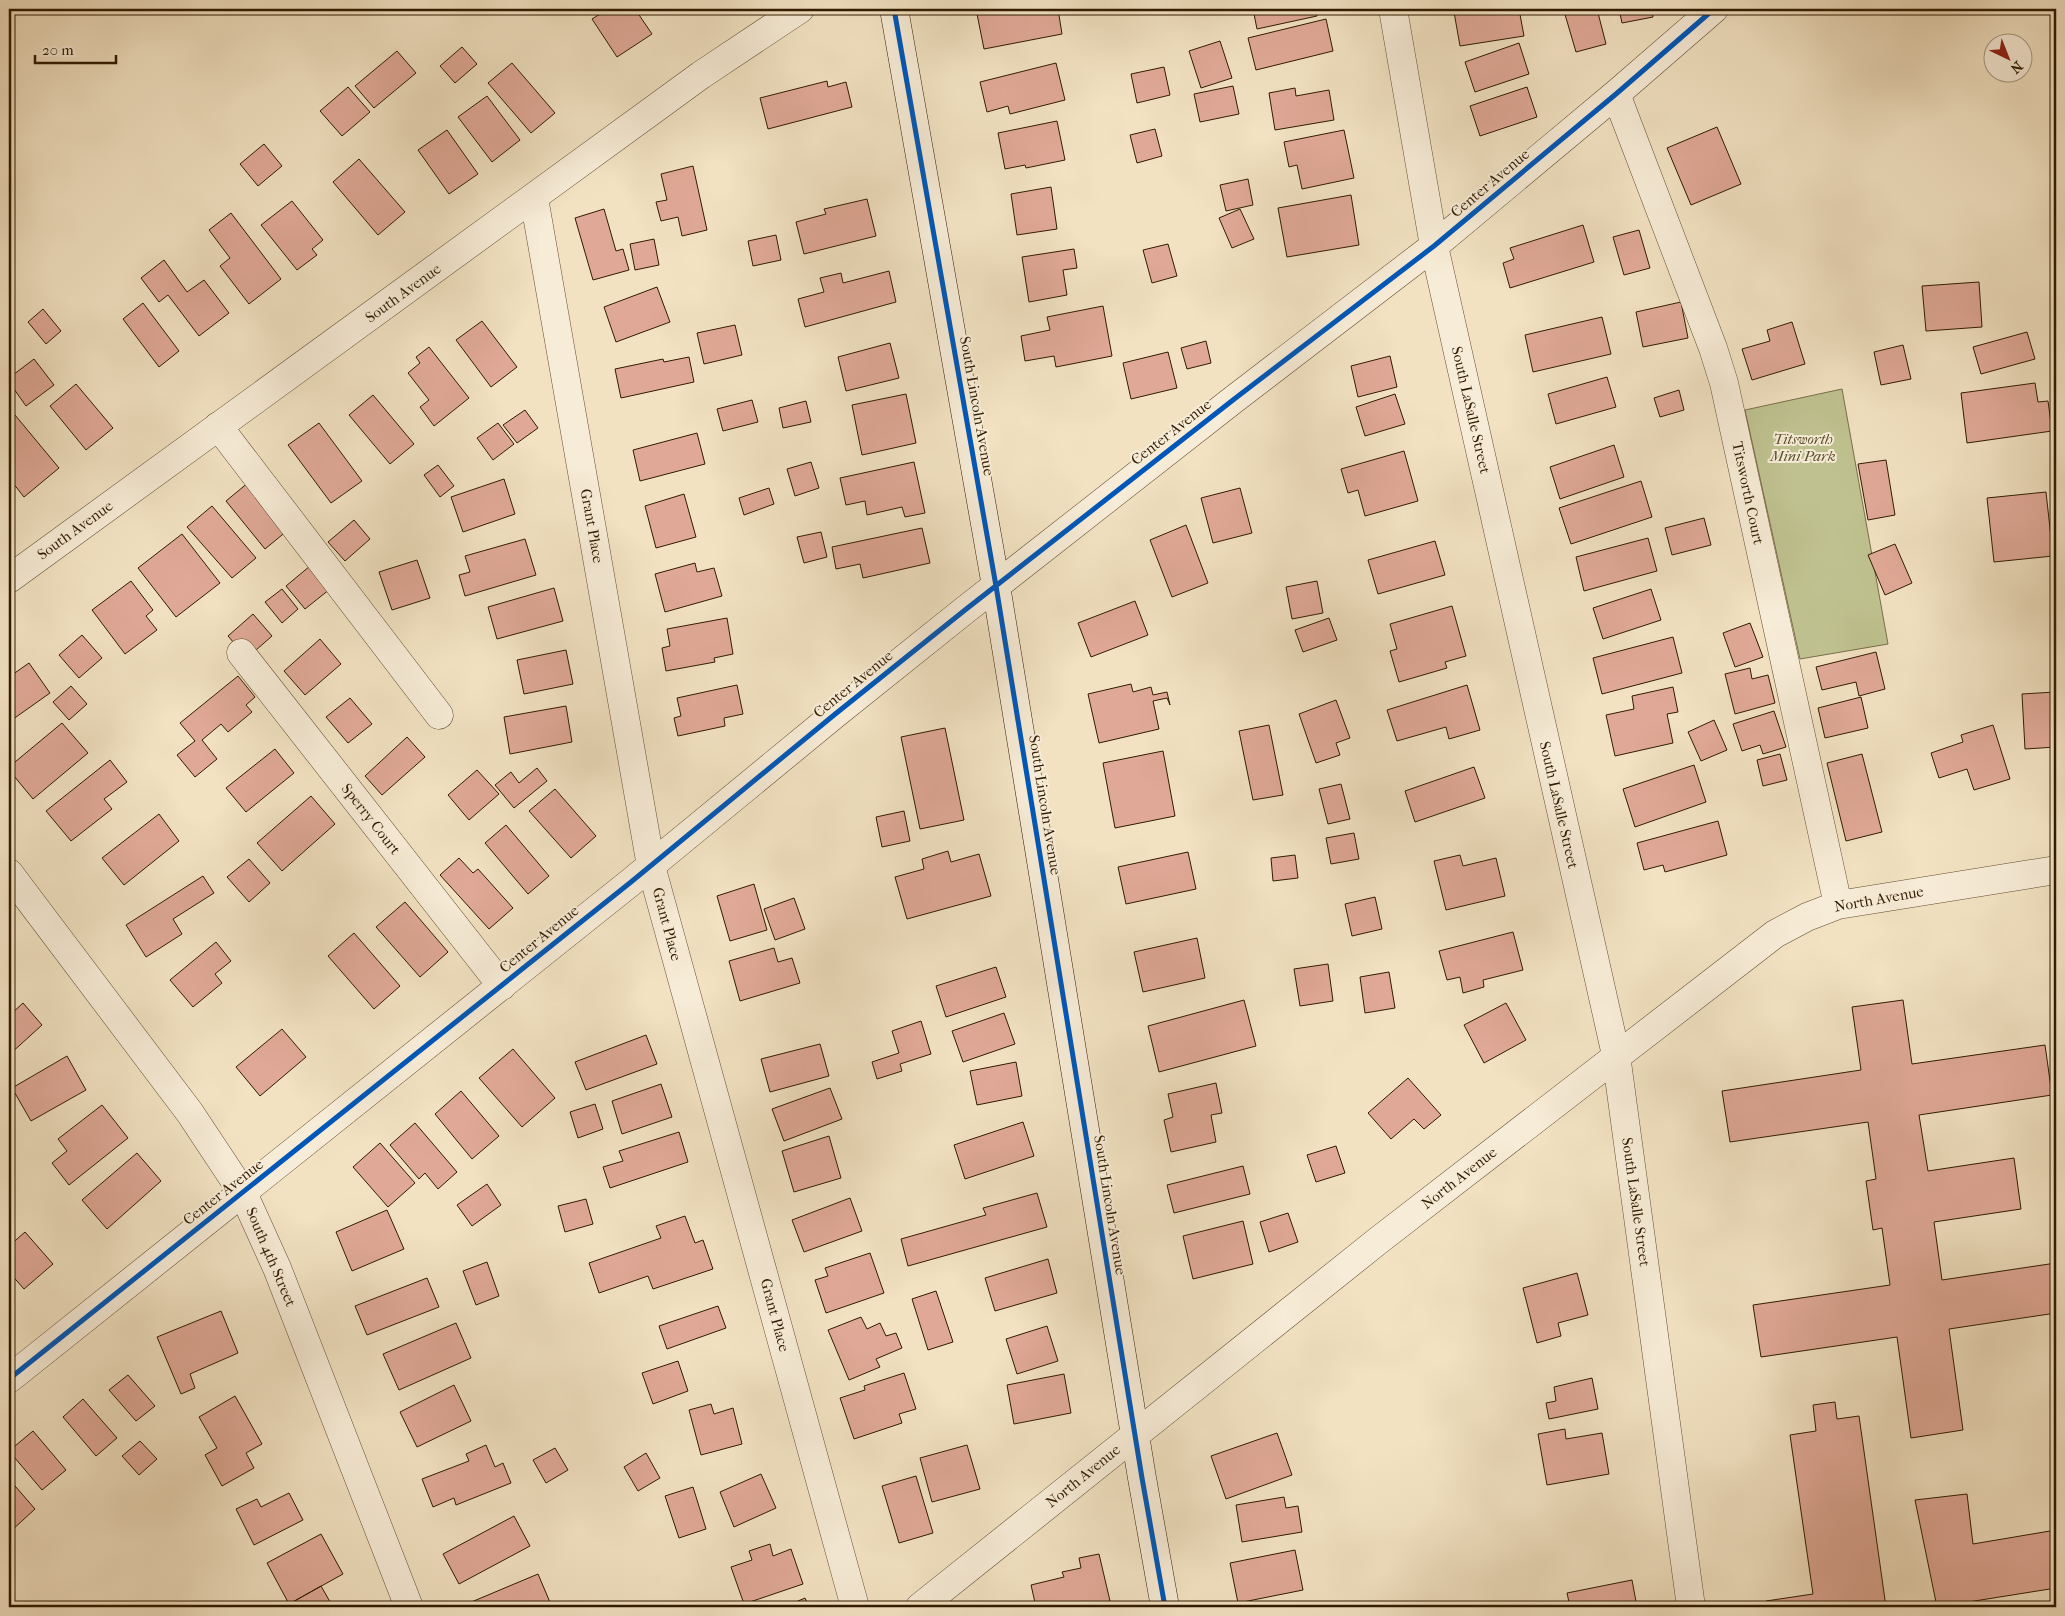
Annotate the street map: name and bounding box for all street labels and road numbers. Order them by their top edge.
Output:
street label: Center Avenue [1447,145,1533,221]
street label: South Avenue [362,259,445,326]
street label: South Lincoln Avenue [956,335,998,478]
street label: South LaSalle Street [1448,345,1495,476]
street label: Center Avenue [1127,395,1215,469]
street label: Titsworth Court [1728,440,1768,547]
street label: Grant Place [577,487,607,565]
street label: South Avenue [34,496,117,563]
street label: Center Avenue [810,646,897,721]
street label: South Lincoln Avenue [1025,734,1065,877]
street label: South LaSalle Street [1536,740,1583,871]
street label: Sperry Court [338,780,405,859]
street label: North Avenue [1833,882,1926,916]
street label: Grant Place [649,885,686,963]
street label: Center Avenue [496,901,583,976]
street label: South Lincoln Avenue [1090,1134,1130,1277]
street label: South LaSalle Street [1618,1136,1654,1268]
street label: North Avenue [1418,1143,1501,1213]
street label: Center Avenue [179,1155,267,1229]
street label: South 4th Street [242,1205,300,1310]
street label: Grant Place [757,1276,794,1354]
street label: North Avenue [1042,1440,1124,1511]

